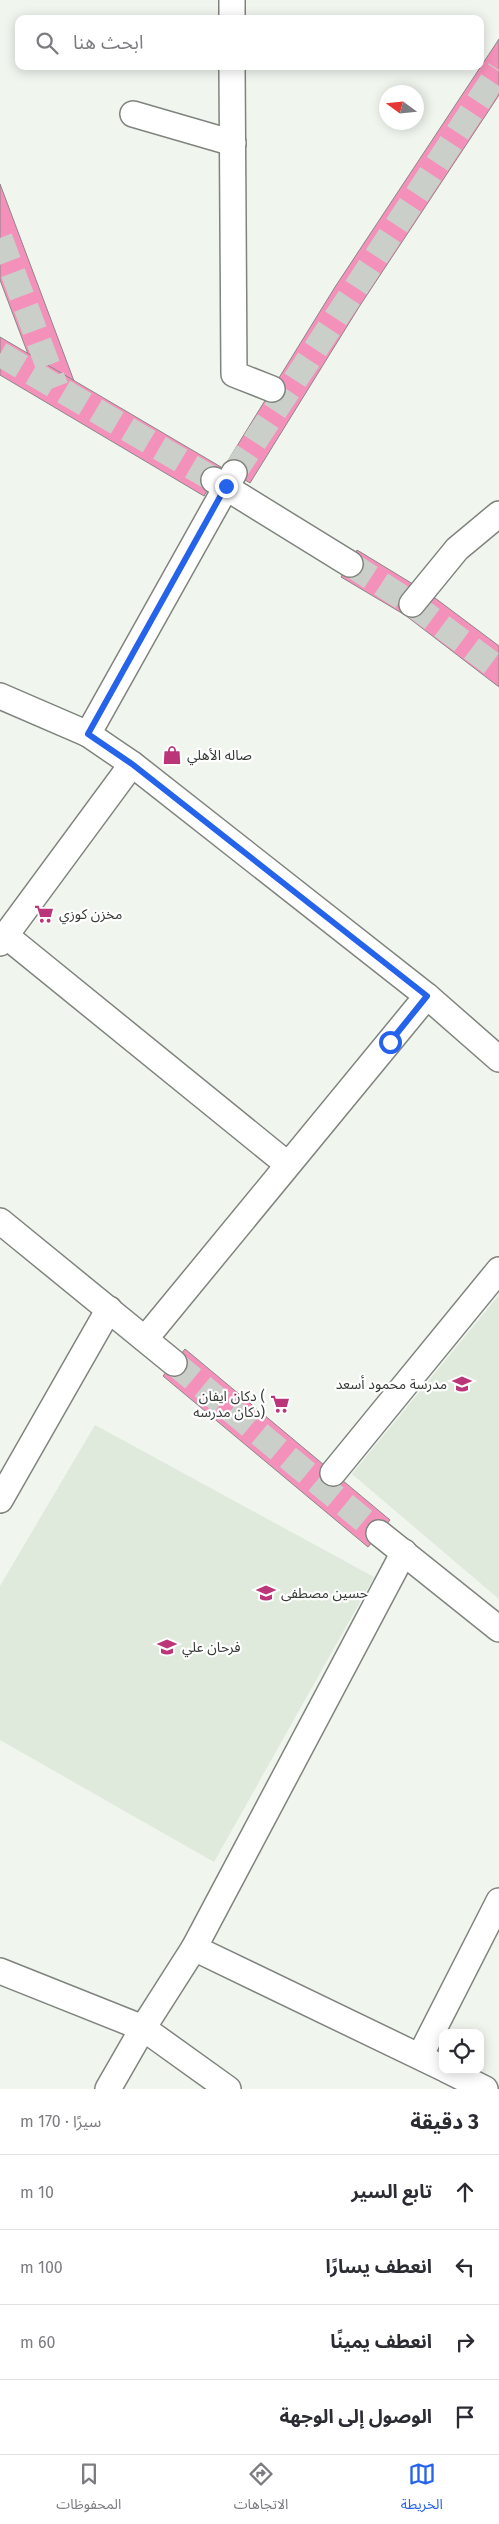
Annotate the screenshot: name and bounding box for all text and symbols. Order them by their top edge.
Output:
search box [15,15,484,70]
icon: search [33,29,61,57]
text: ابحث هنا [73,31,144,54]
north arrow [379,85,424,130]
route end [215,475,238,498]
shop icon: صاله الأهلي [161,744,183,766]
place label: صاله الأهلي [187,747,252,766]
supermarket icon: مخزن كوزي [33,903,55,925]
place label: مخزن كوزي [59,906,122,925]
route start [379,1031,402,1054]
school or university icon: مدرسة محمود أسعد [451,1373,473,1395]
place label: مدرسة محمود أسعد [336,1375,447,1393]
place label: دكان ايفان ( دكان مدرسه) [193,1388,265,1421]
supermarket icon: دكان ايفان ( دكان مدرسه) [269,1393,291,1415]
school or university icon: حسين مصطفى [255,1582,277,1604]
place label: حسين مصطفى [281,1585,368,1602]
school or university icon: فرحان علي [156,1636,178,1658]
place label: فرحان علي [182,1639,240,1658]
map controls [439,2029,484,2074]
button: locate [439,2029,484,2074]
text: 3 دقيقة [410,2109,479,2135]
text: سيرًا · 170 m [20,2112,101,2131]
icon: ahead [451,2178,479,2206]
text: تابع السير [351,2180,432,2203]
text: 10 m [20,2183,54,2202]
icon: left [451,2253,479,2281]
text: انعطف يسارًا [325,2255,432,2278]
text: 100 m [20,2258,63,2277]
icon: right [451,2328,479,2356]
text: انعطف يمينًا [330,2330,432,2353]
text: 60 m [20,2333,55,2352]
icon: arrive [451,2403,479,2431]
text: الوصول إلى الوجهة [280,2405,432,2428]
tab: المحفوظات [56,2460,121,2519]
tab: الاتجاهات [234,2460,288,2519]
tab: الخريطة [401,2460,443,2519]

